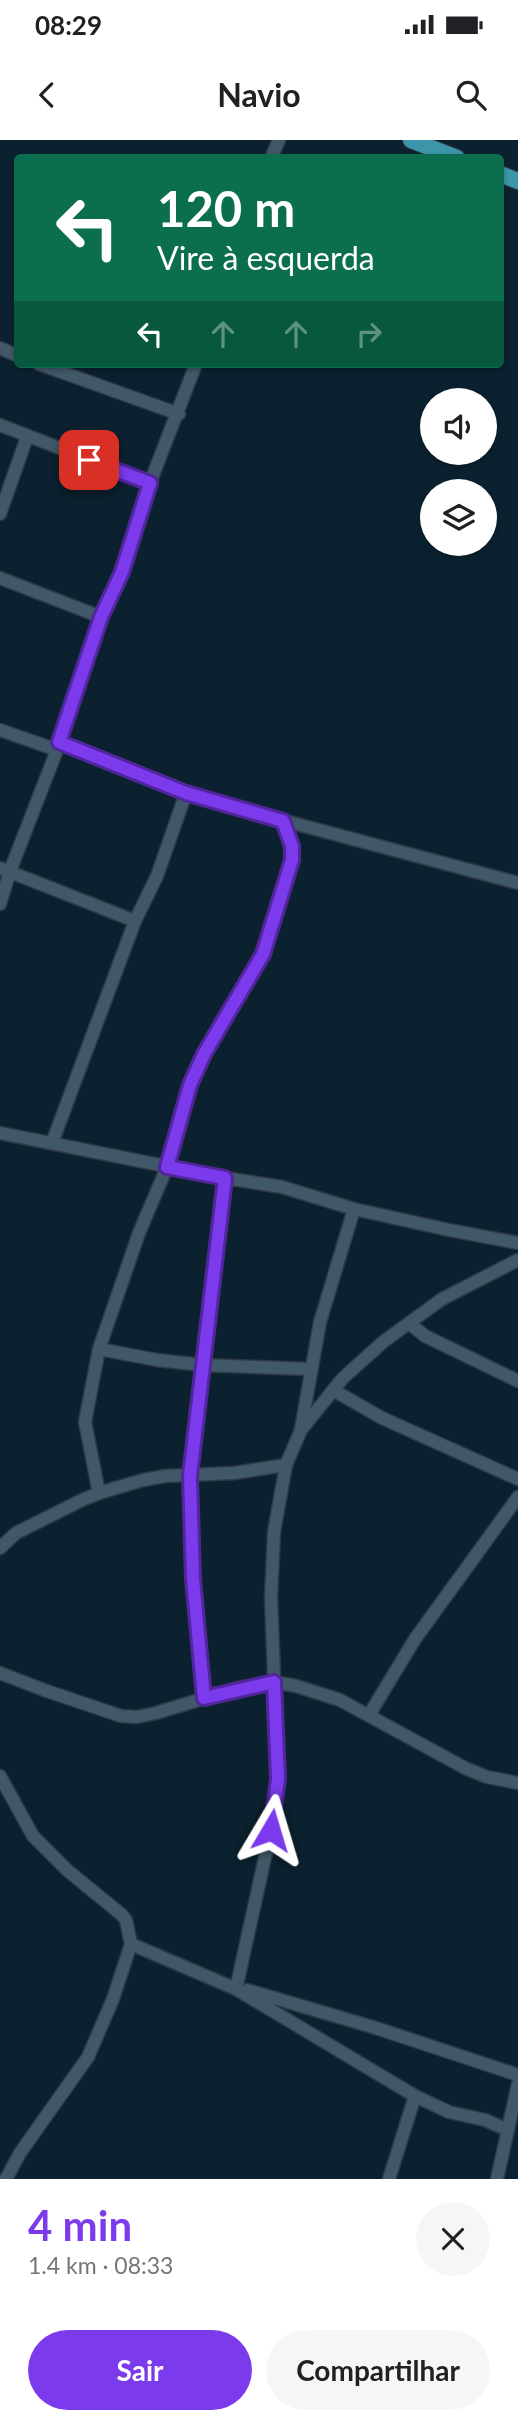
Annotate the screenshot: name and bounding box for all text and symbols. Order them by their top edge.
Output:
text: 08:29 [35,9,102,41]
text: Navio [217,75,301,114]
icon: back [28,76,66,114]
icon: search [452,76,490,114]
text: 120 m [157,179,295,237]
icon: left [42,182,133,273]
text: Vire à esquerda [157,238,375,277]
icon: left [131,315,169,353]
icon: ahead [204,315,242,353]
icon: ahead [277,315,315,353]
icon: right [350,315,388,353]
map controls [420,388,497,556]
button: sound [420,388,497,465]
pin [59,430,119,490]
icon: arrive [70,441,108,479]
button: layers [420,479,497,556]
position arrow [234,1793,308,1867]
text: 4 min [28,2200,132,2250]
button: close [416,2202,490,2276]
text: 1.4 km · 08:33 [28,2251,173,2279]
button: Sair [28,2330,252,2410]
button: Compartilhar [266,2330,490,2410]

